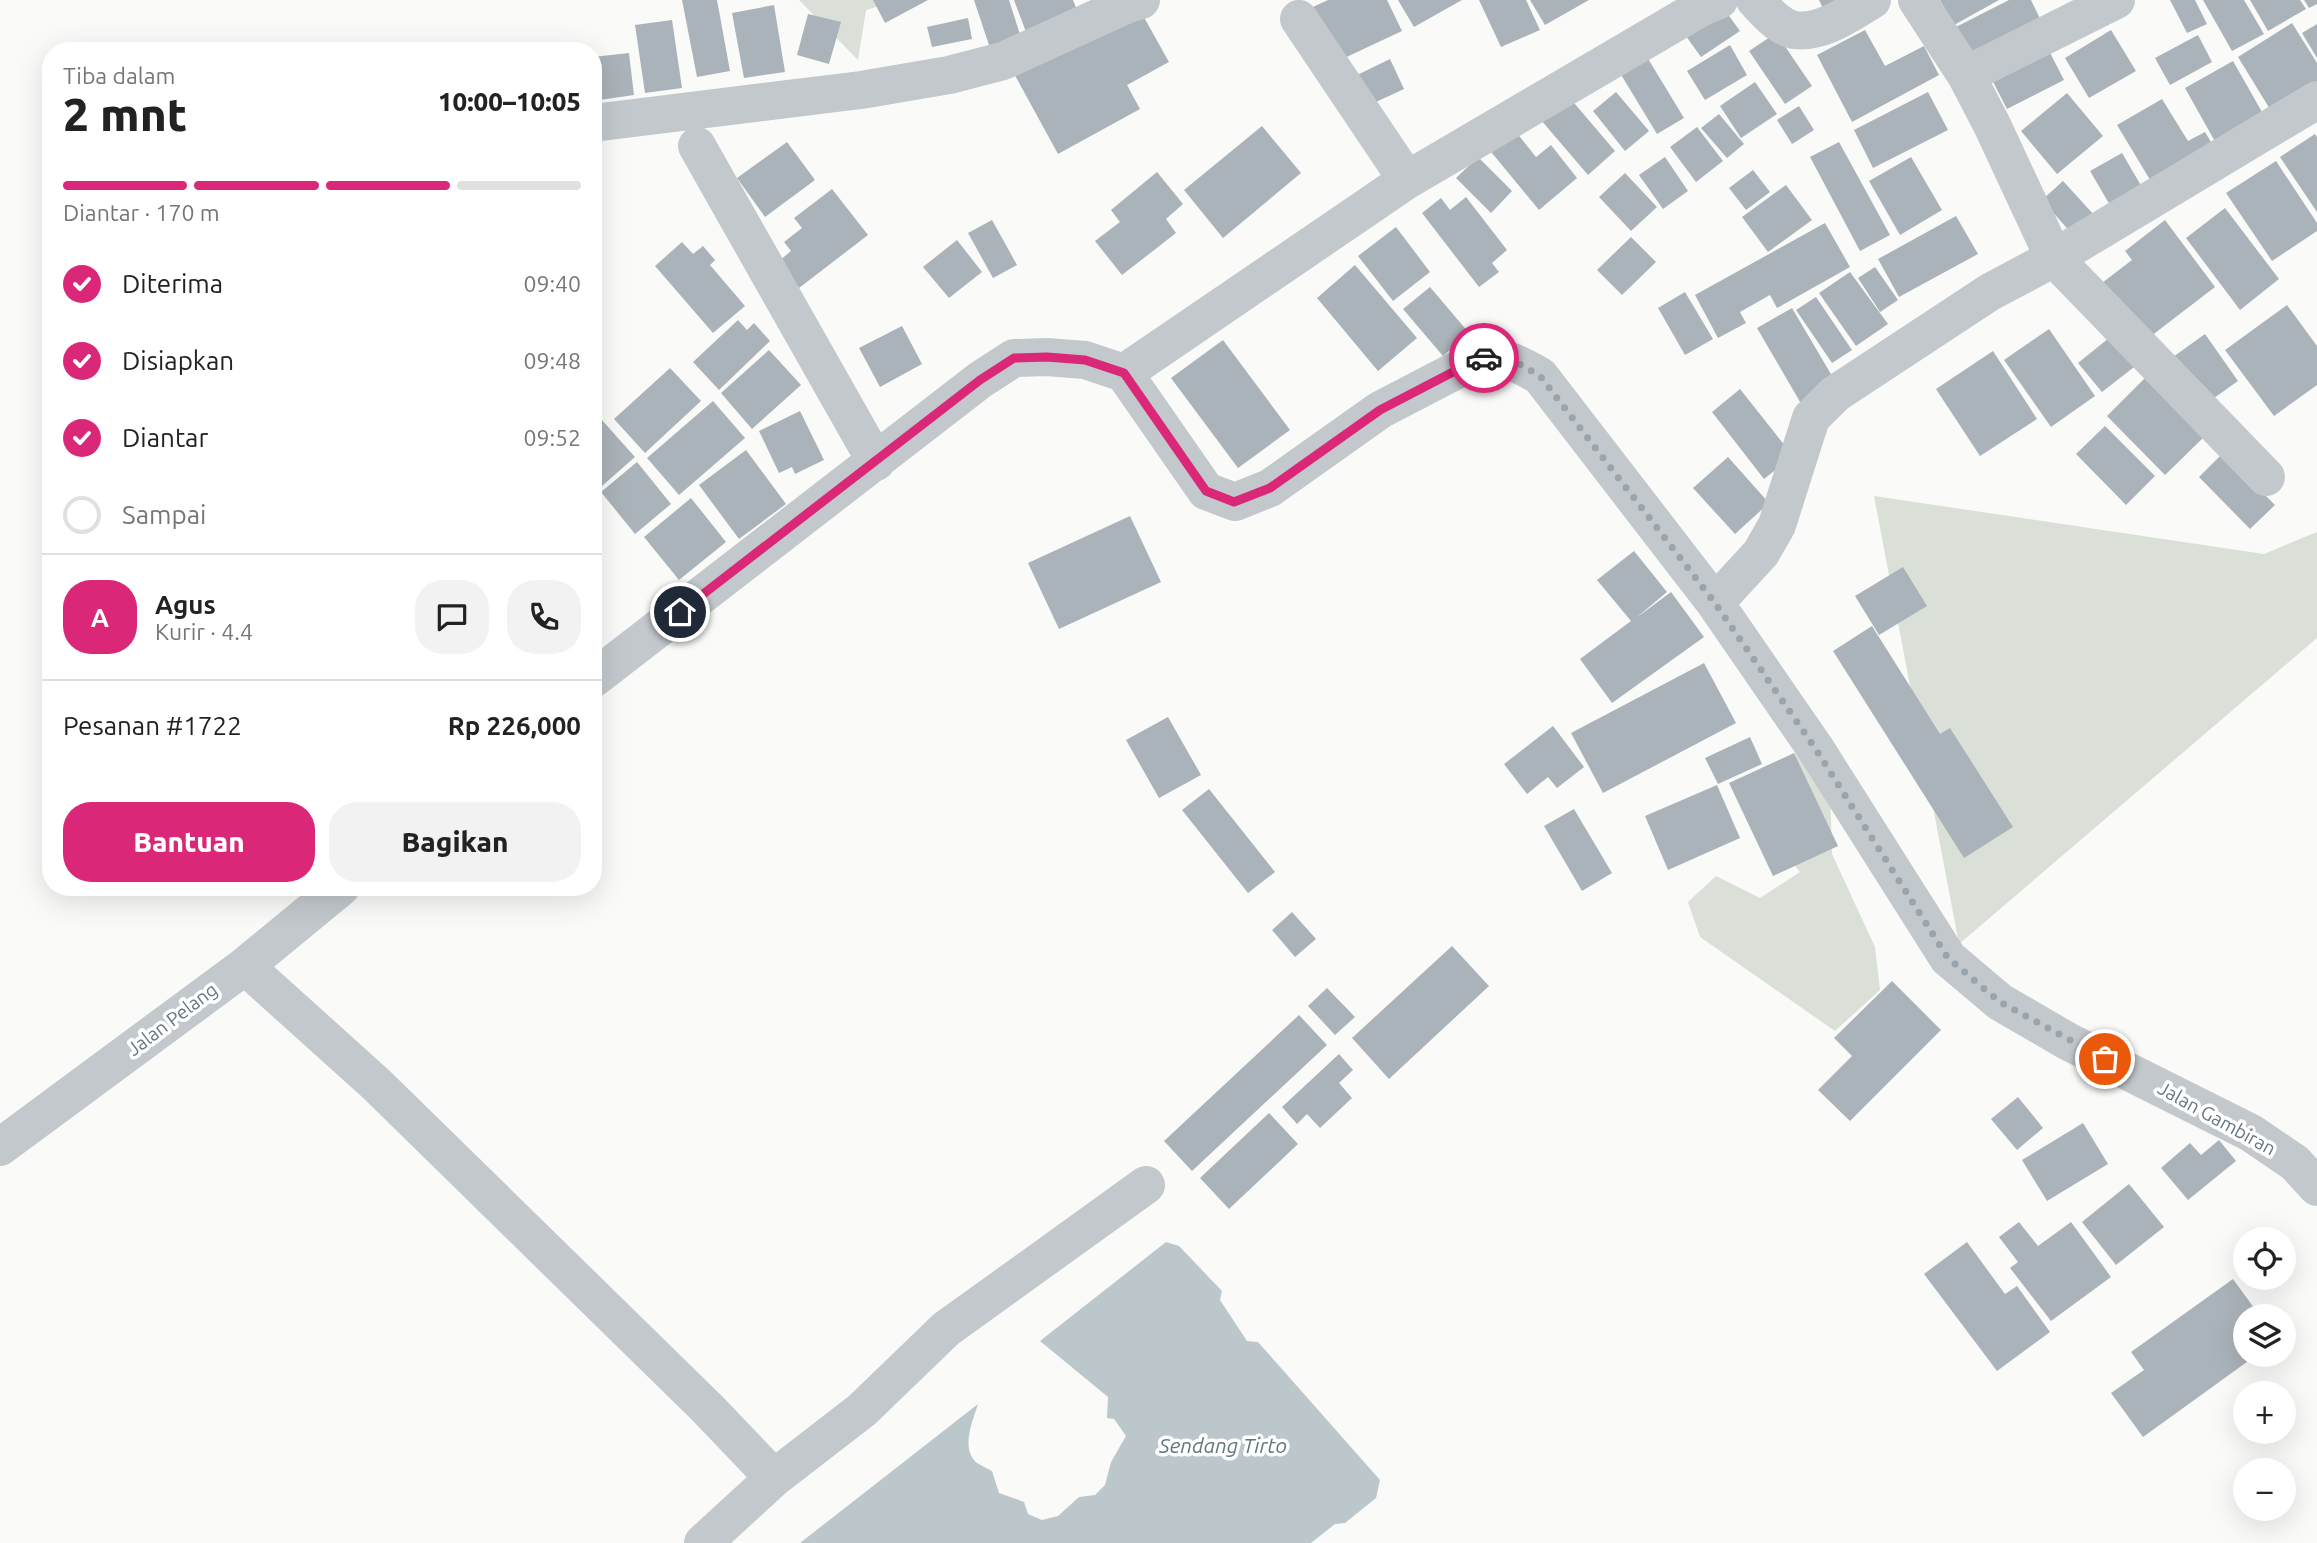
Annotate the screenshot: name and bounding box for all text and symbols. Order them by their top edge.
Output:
text: Tiba dalam [63,63,175,88]
text: 10:00–10:05 [438,87,581,116]
text: 2 mnt [63,88,187,140]
text: Diantar · 170 m [63,200,220,225]
icon: check [63,265,101,303]
text: Diterima [122,269,223,298]
text: 09:40 [523,271,581,296]
courier [1449,323,1519,393]
icon: car [1465,339,1503,377]
icon: check [63,342,101,380]
text: Disiapkan [122,346,234,375]
text: 09:48 [523,348,581,373]
icon: check [63,419,101,457]
text: Diantar [122,423,208,452]
text: 09:52 [523,425,581,450]
text: Sampai [122,500,206,529]
button: chat [415,580,489,654]
button: phone [507,580,581,654]
pin [650,582,710,642]
text: Agus [155,590,216,619]
icon: home [661,593,699,631]
text: A [91,603,109,632]
text: Kurir · 4.4 [155,619,253,644]
text: Pesanan #1722 [63,711,242,740]
text: Rp 226,000 [448,711,581,740]
button: Bantuan [63,802,315,882]
button: Bagikan [329,802,581,882]
street label: Jalan Pelang [123,978,221,1060]
pin [2075,1029,2135,1089]
icon: bag [2086,1040,2124,1078]
street label: Jalan Gambiran [2154,1077,2280,1159]
map controls [2233,1227,2296,1521]
button: locate [2233,1227,2296,1290]
button: layers [2233,1304,2296,1367]
button: + [2233,1381,2296,1444]
water label: Sendang Tirto [1158,1433,1287,1457]
button: − [2233,1458,2296,1521]

